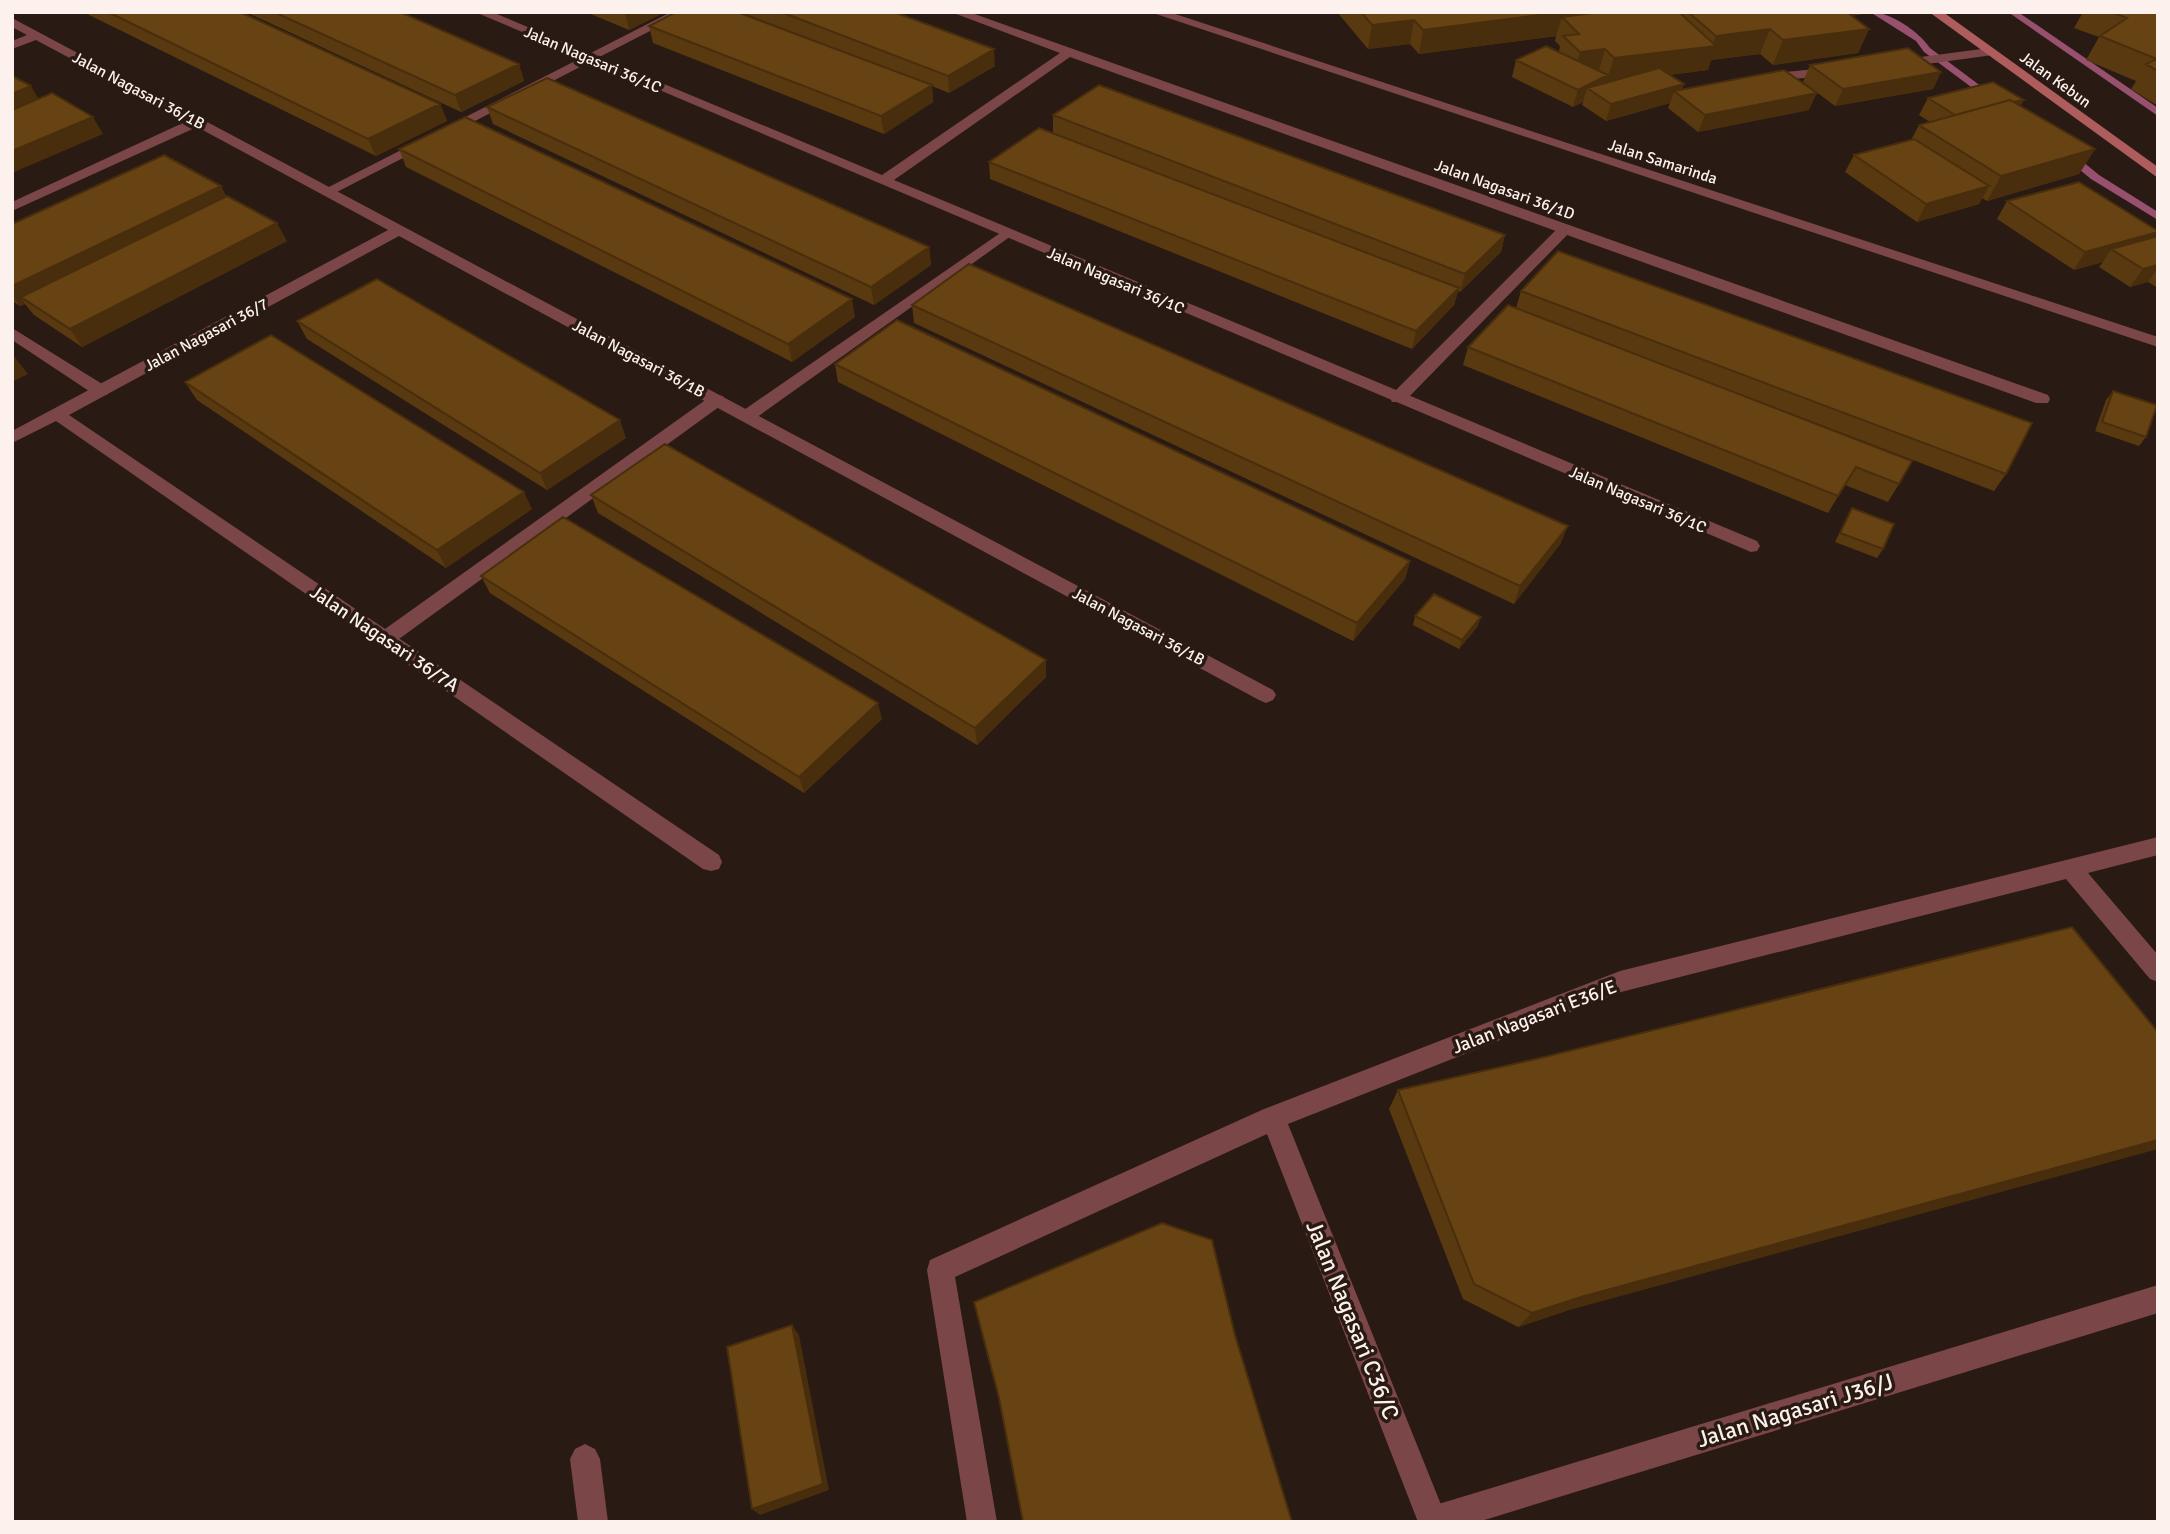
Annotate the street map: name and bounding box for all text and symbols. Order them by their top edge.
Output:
street label: Jalan Nagasari 36/1C [521,22,664,98]
street label: Jalan Kebun [2016,47,2095,112]
street label: Jalan Nagasari 36/1B [69,48,208,134]
street label: Jalan Samarinda [1606,135,1720,189]
street label: Jalan Nagasari 36/1D [1432,155,1577,225]
street label: Jalan Nagasari 36/1C [1044,243,1187,319]
street label: Jalan Nagasari 36/7 [141,294,272,376]
street label: Jalan Nagasari 36/1B [569,316,708,402]
street label: Jalan Nagasari 36/1C [1566,462,1709,538]
street label: Jalan Nagasari 36/7A [305,580,464,698]
street label: Jalan Nagasari 36/1B [1069,584,1208,670]
street label: Jalan Nagasari E36/E [1449,975,1620,1059]
street label: Jalan Nagasari C36/C [1299,1216,1406,1424]
street label: Jalan Nagasari J36/J [1694,1367,1897,1454]

